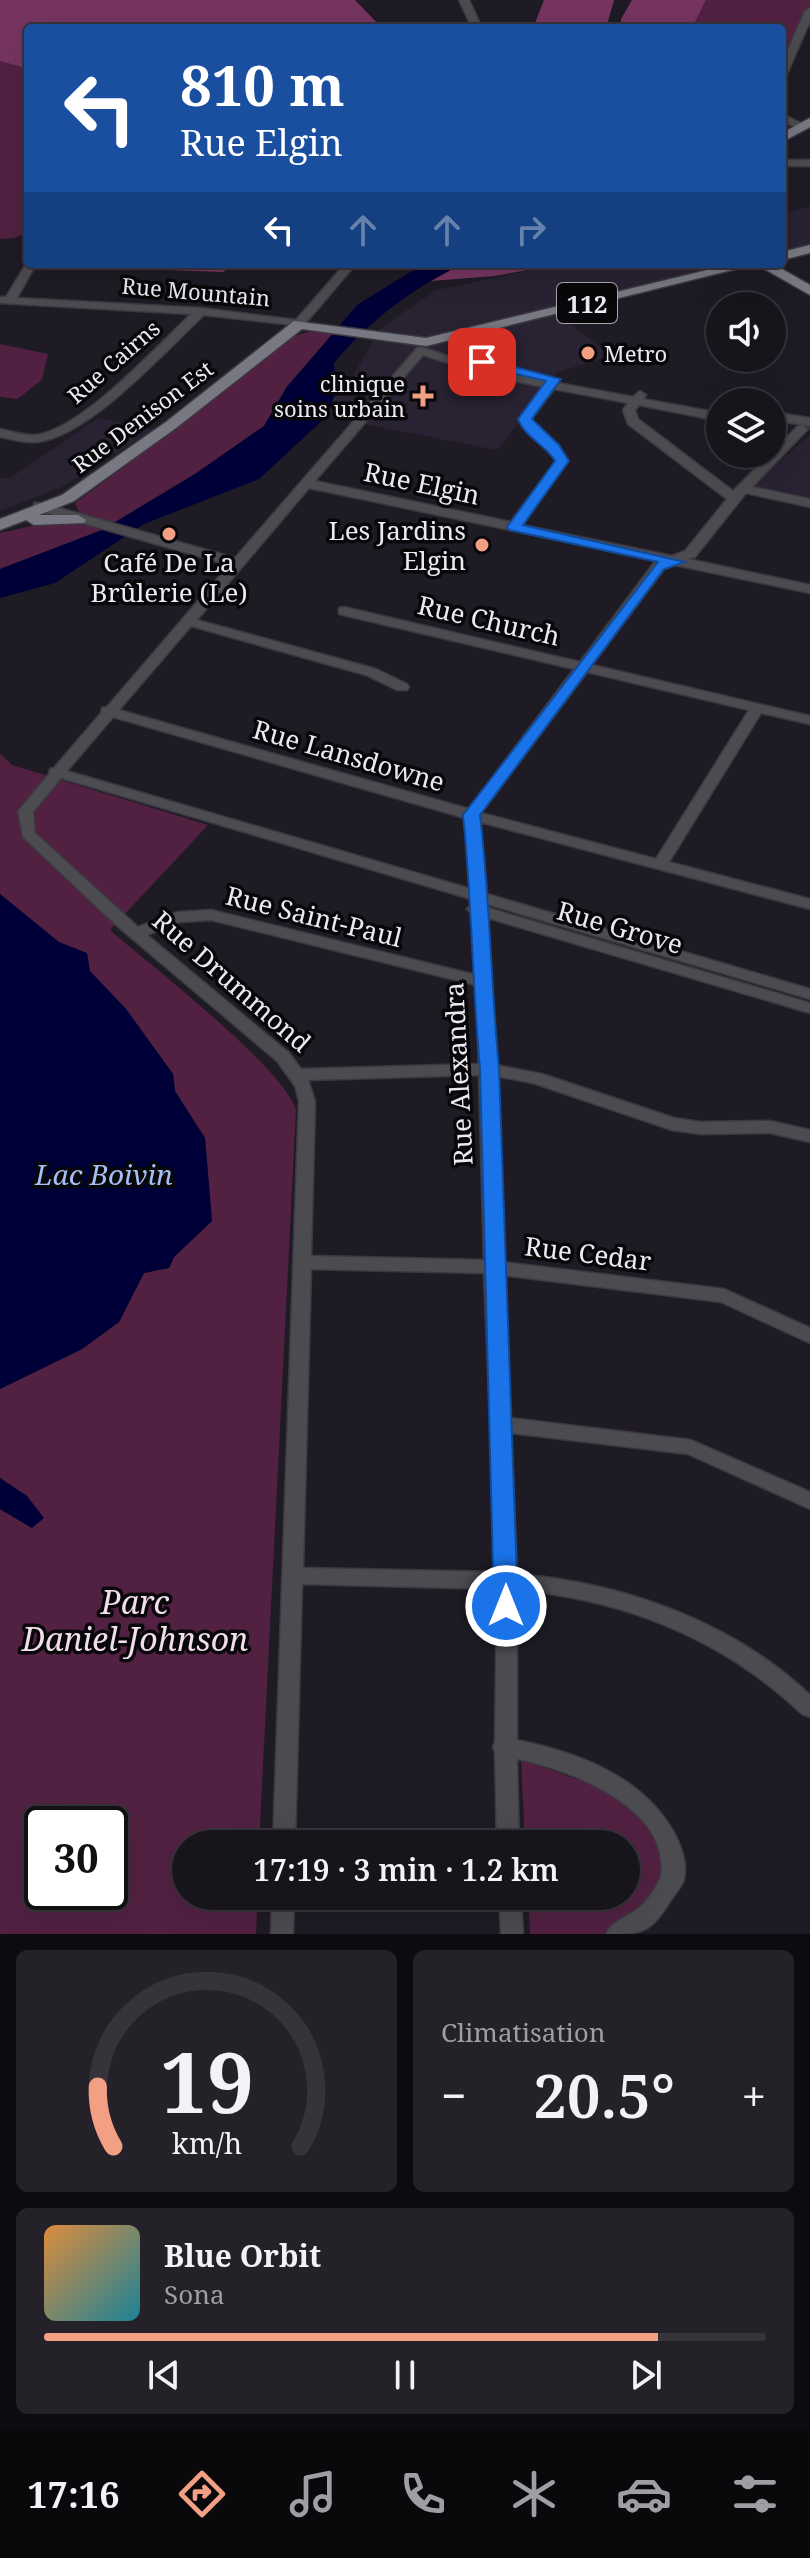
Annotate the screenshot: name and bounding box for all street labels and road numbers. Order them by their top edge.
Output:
street label: Rue Mountain [121,270,271,312]
road number: 112 [557,283,617,323]
street label: Rue Cairns [60,313,166,409]
street label: Rue Denison Est [66,353,219,479]
street label: Rue Elgin [361,453,483,513]
street label: Rue Church [414,586,564,654]
street label: Rue Lansdowne [249,710,449,800]
street label: Rue Saint-Paul [222,877,406,955]
street label: Rue Grove [553,892,687,962]
street label: Rue Drummond [145,902,319,1060]
street label: Rue Alexandra [435,982,481,1166]
street label: Rue Cedar [523,1227,653,1279]

